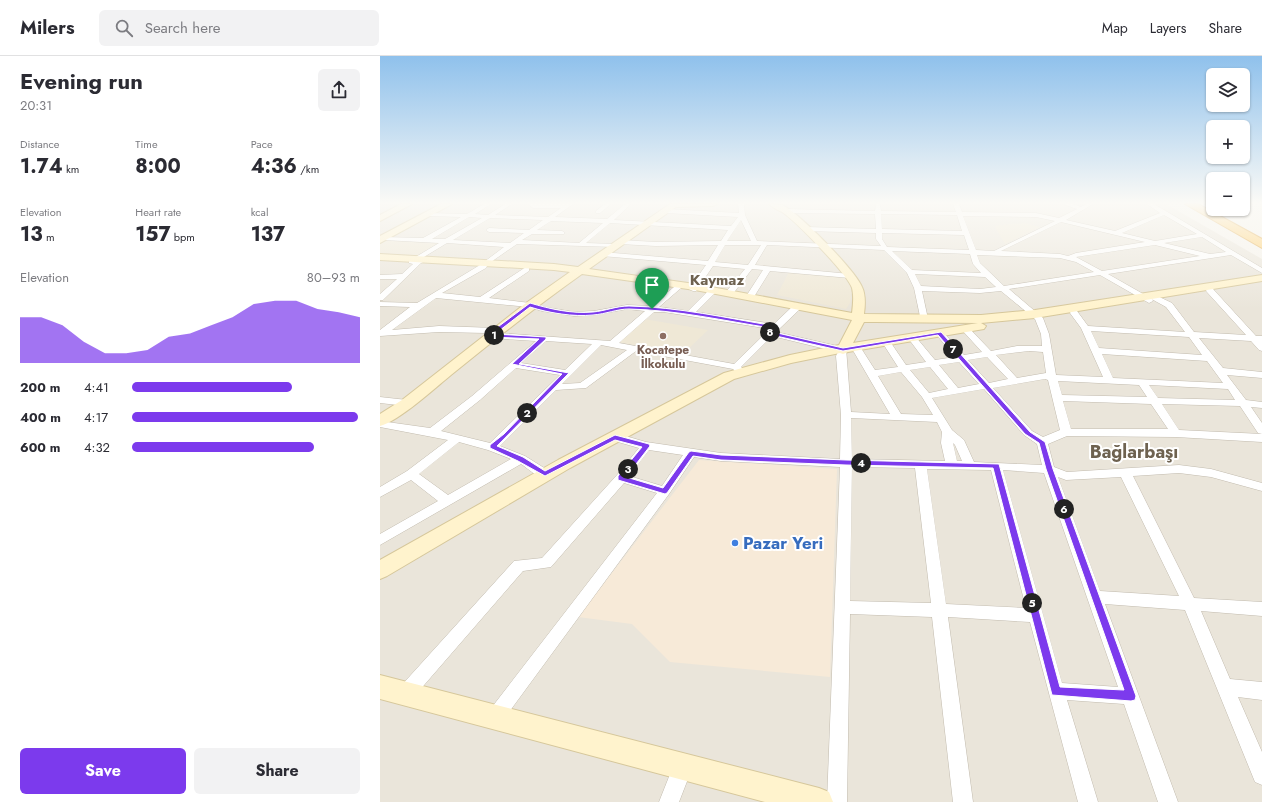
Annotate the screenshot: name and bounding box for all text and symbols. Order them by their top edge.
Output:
search box [99,10,379,46]
text: Milers [20,14,75,41]
icon: search [113,17,135,39]
text: Search here [145,17,221,39]
text: Map [1102,18,1128,38]
text: Layers [1150,18,1186,38]
text: Share [1208,18,1242,38]
text: Evening run [20,65,143,97]
map controls [1206,68,1250,216]
button: layers [1206,68,1250,112]
button: share [318,69,360,111]
text: 20:31 [20,96,52,115]
button: + [1206,120,1250,164]
text: Distance [20,136,59,152]
text: Time [135,136,158,152]
text: Pace [251,136,273,152]
text: 1.74 [20,152,63,181]
text: 8:00 [135,152,181,181]
text: 4:36 [251,152,297,181]
text: km [63,161,79,177]
text: /km [297,161,319,177]
button: − [1206,172,1250,216]
text: Elevation [20,204,62,220]
text: Heart rate [135,204,181,220]
text: kcal [251,204,268,220]
text: 13 [20,220,43,249]
text: 157 [135,220,170,249]
text: 137 [251,220,285,249]
text: m [43,229,55,245]
text: bpm [170,229,195,245]
text: Elevation [20,268,69,287]
text: 80–93 m [307,268,360,287]
pin [635,268,669,309]
district label: Kaymaz [690,269,744,291]
icon: arrive [641,274,663,296]
pin: 8 [760,322,780,342]
text: 8 [767,324,773,340]
pin: 1 [484,325,504,345]
text: 1 [491,327,497,343]
marker: Kocatepe İlkokulu [658,331,668,341]
pin: 7 [943,339,963,359]
place label: Kocatepe İlkokulu [637,341,689,373]
text: 7 [950,341,956,357]
text: 200 m [20,378,60,397]
text: 4:41 [84,378,109,397]
pin: 2 [517,403,537,423]
text: 2 [523,405,531,421]
text: 400 m [20,408,61,427]
text: 4:17 [84,408,108,427]
text: 600 m [20,438,60,457]
text: 4:32 [84,438,110,457]
district label: Bağlarbaşı [1090,439,1178,465]
pin: 4 [851,453,871,473]
text: 4 [857,455,865,471]
pin: 3 [618,459,638,479]
text: 3 [625,461,631,477]
pin: 6 [1054,499,1074,519]
text: 6 [1060,501,1068,517]
place label: Pazar Yeri [743,531,823,555]
marker: Pazar Yeri [730,538,740,548]
pin: 5 [1022,593,1042,613]
text: 5 [1028,595,1036,611]
button: Save [20,748,186,794]
button: Share [194,748,360,794]

